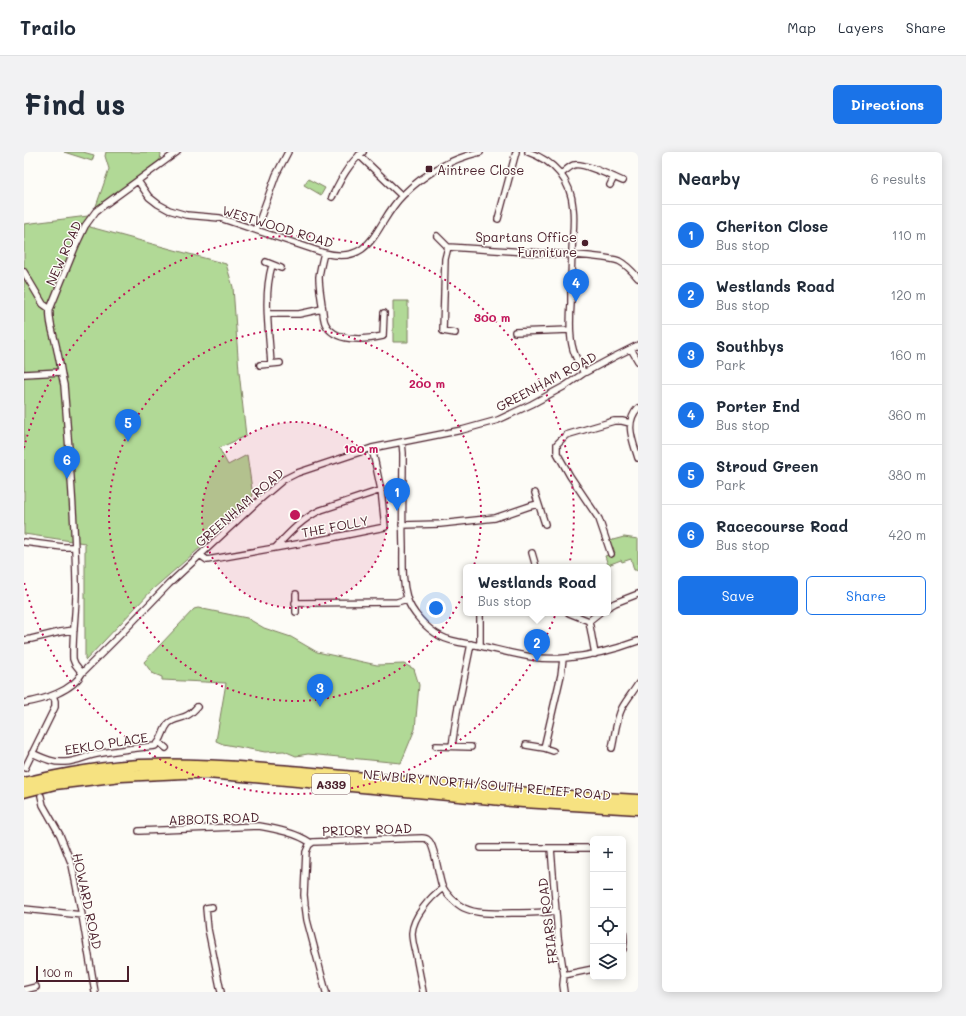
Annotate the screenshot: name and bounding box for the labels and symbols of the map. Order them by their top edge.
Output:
place label: Aintree Close [437,161,524,178]
marker: Aintree Close [424,164,434,174]
street label: WESTWOOD ROAD [220,201,336,251]
street label: NEW ROAD [41,218,85,288]
place label: Spartans Office Furniture [475,228,577,260]
marker: Spartans Office Furniture [580,238,590,248]
pin: 4 [563,269,589,302]
text: 300 m [474,309,510,325]
street label: GREENHAM ROAD [493,347,599,415]
text: 200 m [409,375,445,391]
pin: 5 [115,409,141,442]
text: 100 m [344,440,378,456]
pin: 6 [54,446,80,479]
street label: GREENHAM ROAD [191,464,287,550]
pin: 1 [384,478,410,511]
centre of rings [288,508,302,522]
street label: THE FOLLY [300,511,370,541]
your location [426,598,446,618]
pin: 2 [524,629,550,662]
pin: 3 [307,674,333,707]
street label: EEKLO PLACE [63,728,149,758]
street label: NEWBURY NORTH/SOUTH RELIEF ROAD [362,765,612,803]
road number: A339 [312,774,350,794]
street label: ABBOTS ROAD [168,808,260,828]
street label: PRIORY ROAD [322,819,412,839]
street label: HOWARD ROAD [70,851,107,951]
street label: FRIARS ROAD [533,877,561,965]
scale bar [36,964,129,983]

